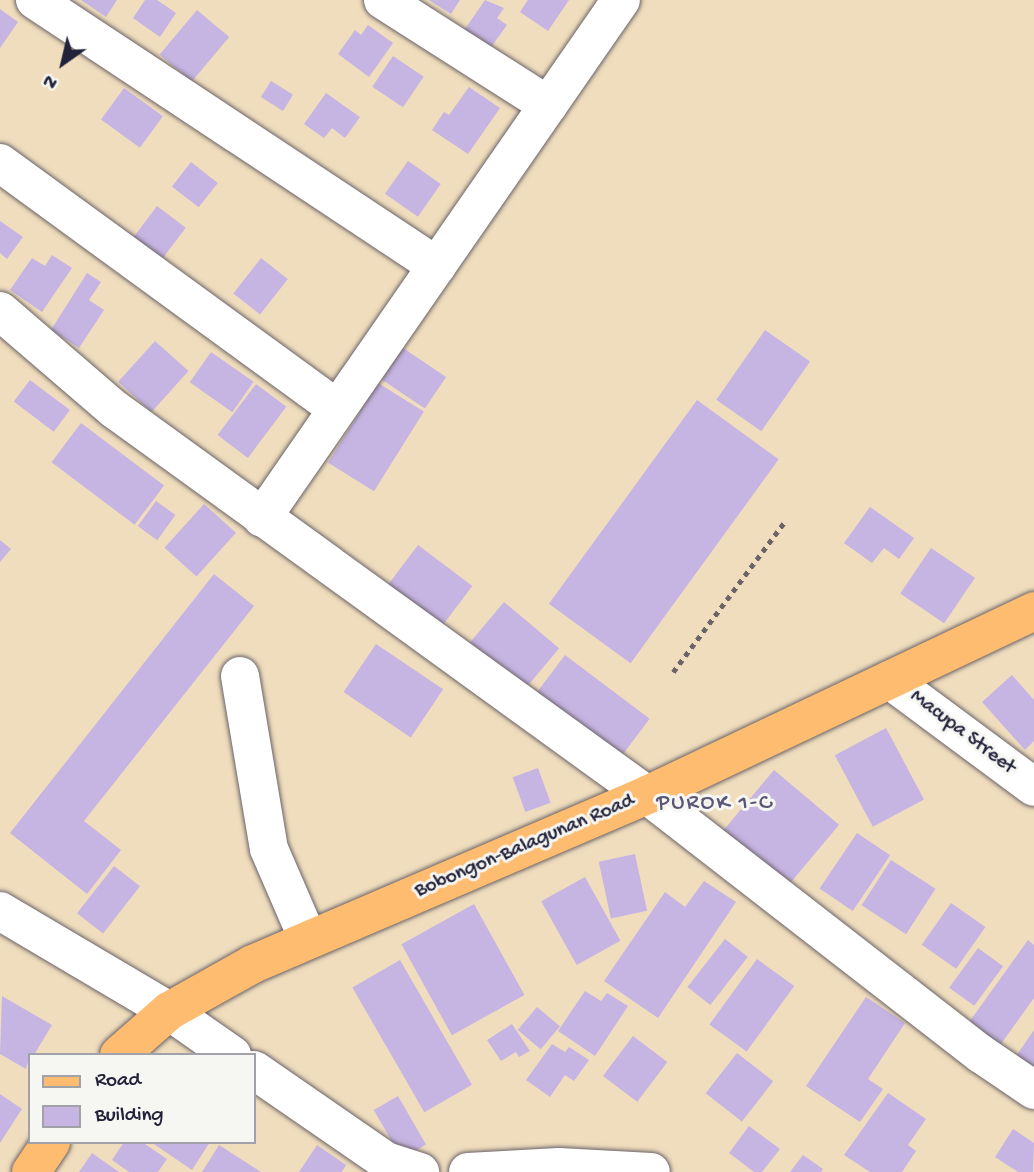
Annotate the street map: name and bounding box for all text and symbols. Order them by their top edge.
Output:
north arrow [28,28,98,98]
text: N [39,68,63,94]
street label: Macupa Street [904,685,1020,781]
street label: Bobongon-Balagunan Road [411,789,639,905]
district label: PUROK 1-C [658,790,772,818]
legend [28,1053,256,1144]
text: Road [95,1069,141,1094]
text: Building [95,1104,164,1129]

